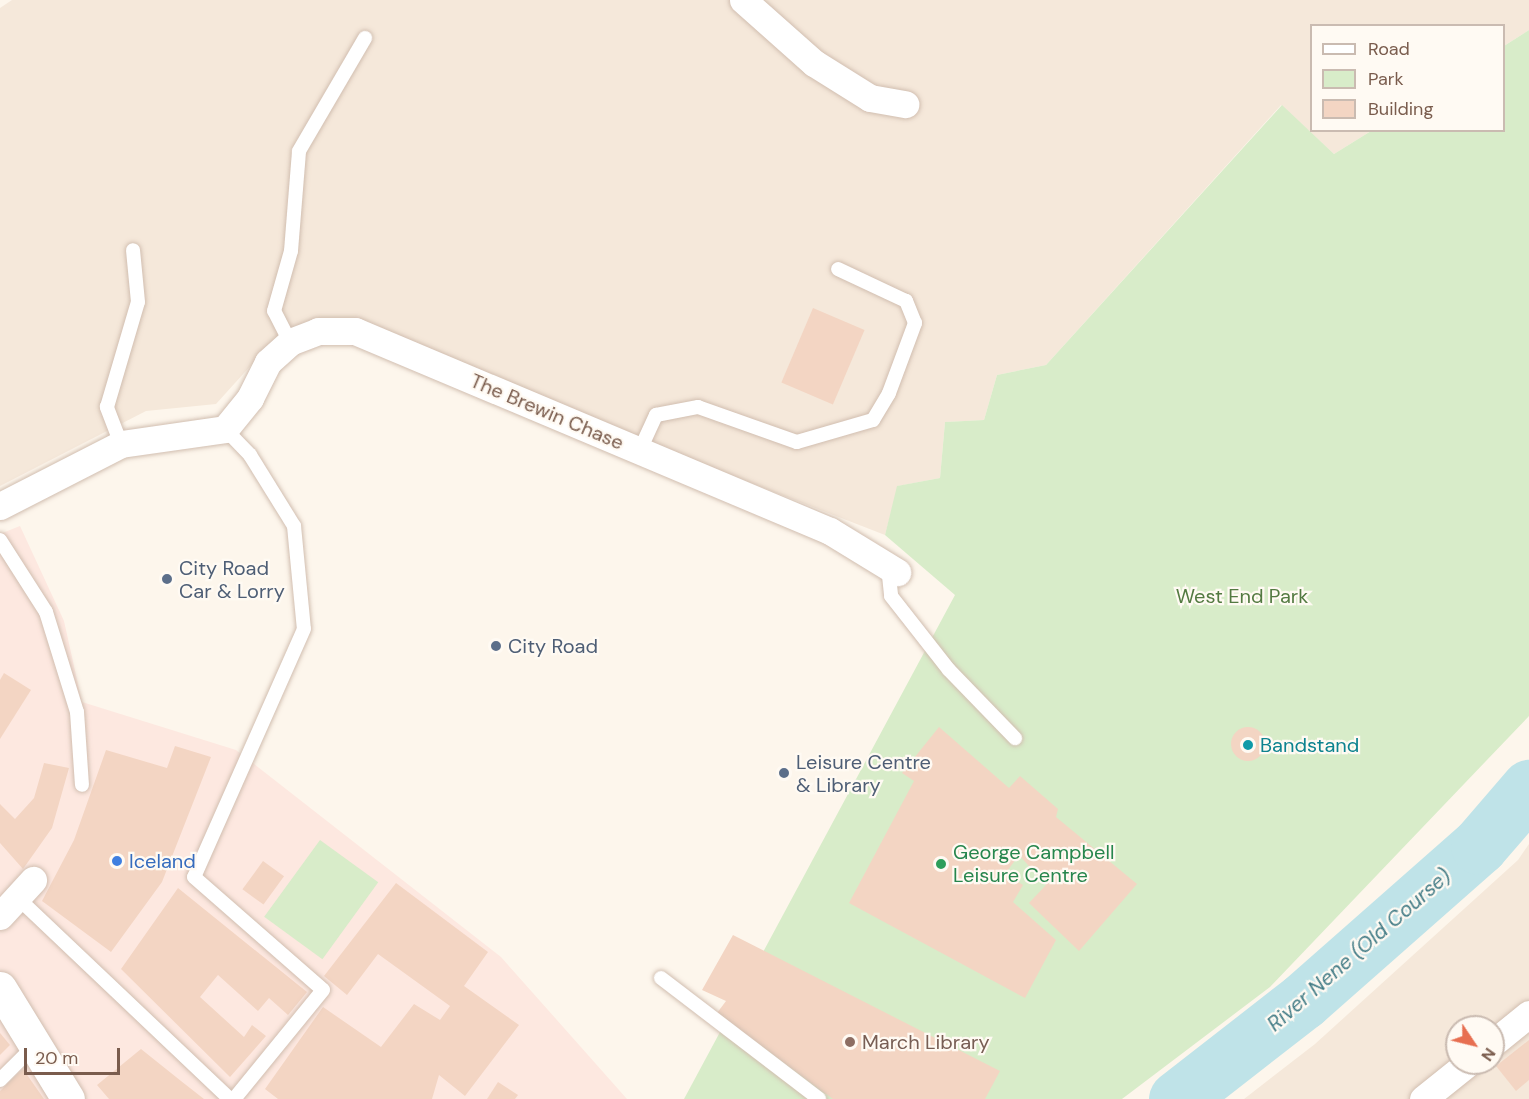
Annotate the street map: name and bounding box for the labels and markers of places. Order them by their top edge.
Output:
place label: City Road Car & Lorry [179,556,285,603]
marker: City Road Car & Lorry [160,572,174,586]
place label: City Road [508,634,598,658]
marker: City Road [489,639,503,653]
place label: Bandstand [1260,733,1359,757]
marker: Bandstand [1241,738,1255,752]
place label: Leisure Centre & Library [796,750,931,797]
marker: Leisure Centre & Library [777,766,791,780]
place label: George Campbell Leisure Centre [953,840,1114,887]
place label: Iceland [129,849,196,873]
marker: Iceland [110,854,124,868]
marker: George Campbell Leisure Centre [934,857,948,871]
place label: March Library [862,1030,990,1054]
marker: March Library [843,1035,857,1049]

